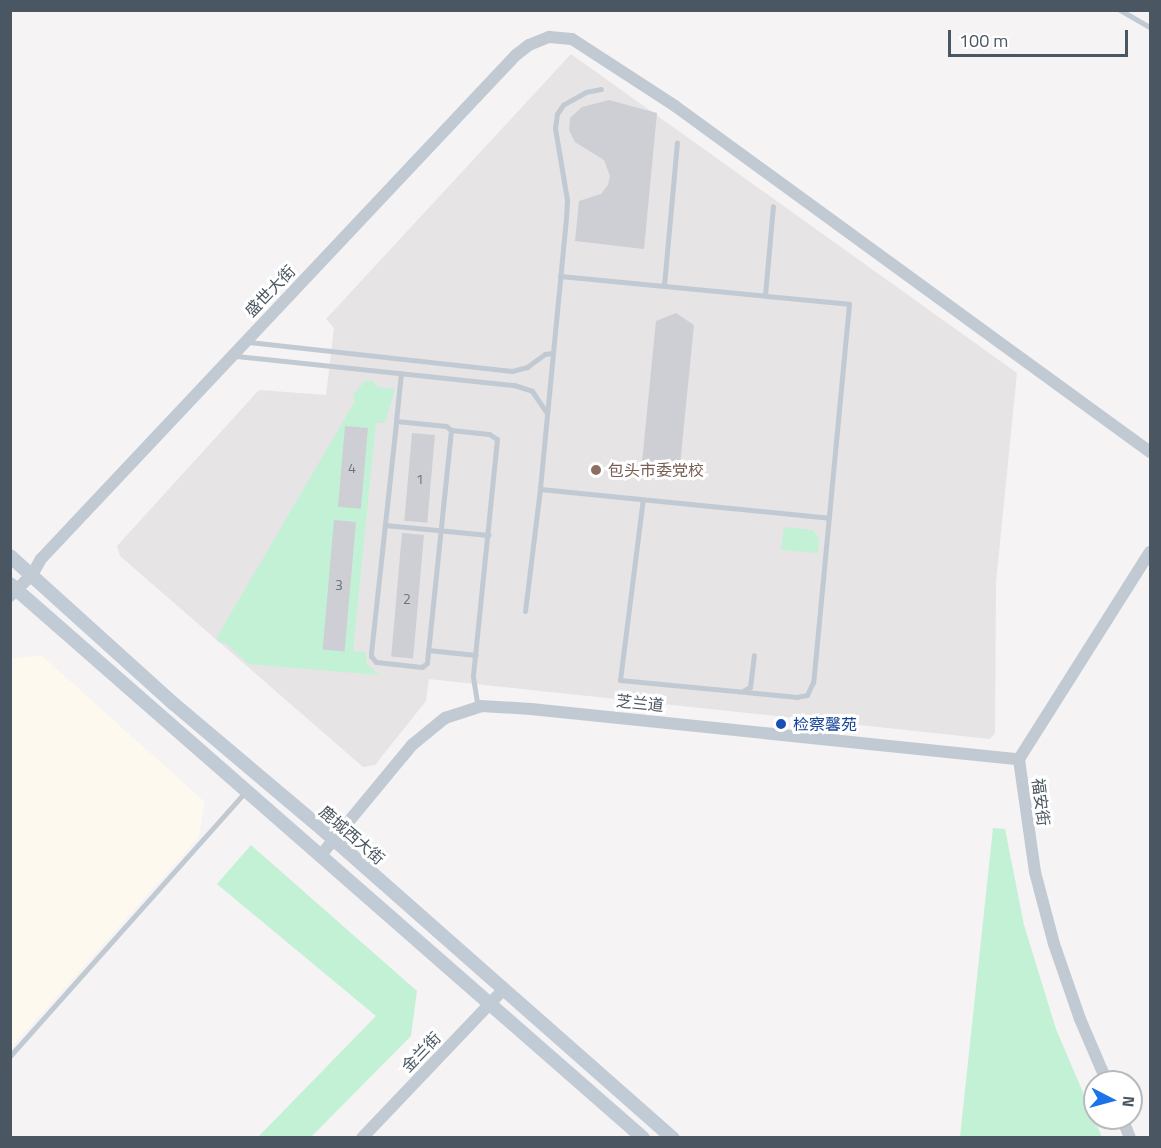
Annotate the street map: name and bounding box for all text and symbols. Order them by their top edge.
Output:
scale bar [951,18,1131,56]
text: 100 m [959,27,1008,54]
street label: 盛世大街 [241,261,299,321]
house number: 4 [348,460,356,476]
place label: 包头市委党校 [608,460,704,480]
marker: 包头市委党校 [589,463,603,477]
house number: 1 [416,471,424,487]
house number: 3 [335,577,343,593]
house number: 2 [403,591,411,607]
street label: 芝兰道 [615,691,665,715]
place label: 检察馨苑 [793,714,857,734]
marker: 检察馨苑 [774,717,788,731]
street label: 福安街 [1029,777,1053,827]
street label: 鹿城西大街 [316,802,388,868]
street label: 金兰街 [397,1028,445,1076]
north arrow [1083,1070,1143,1130]
text: N [1116,1095,1141,1108]

